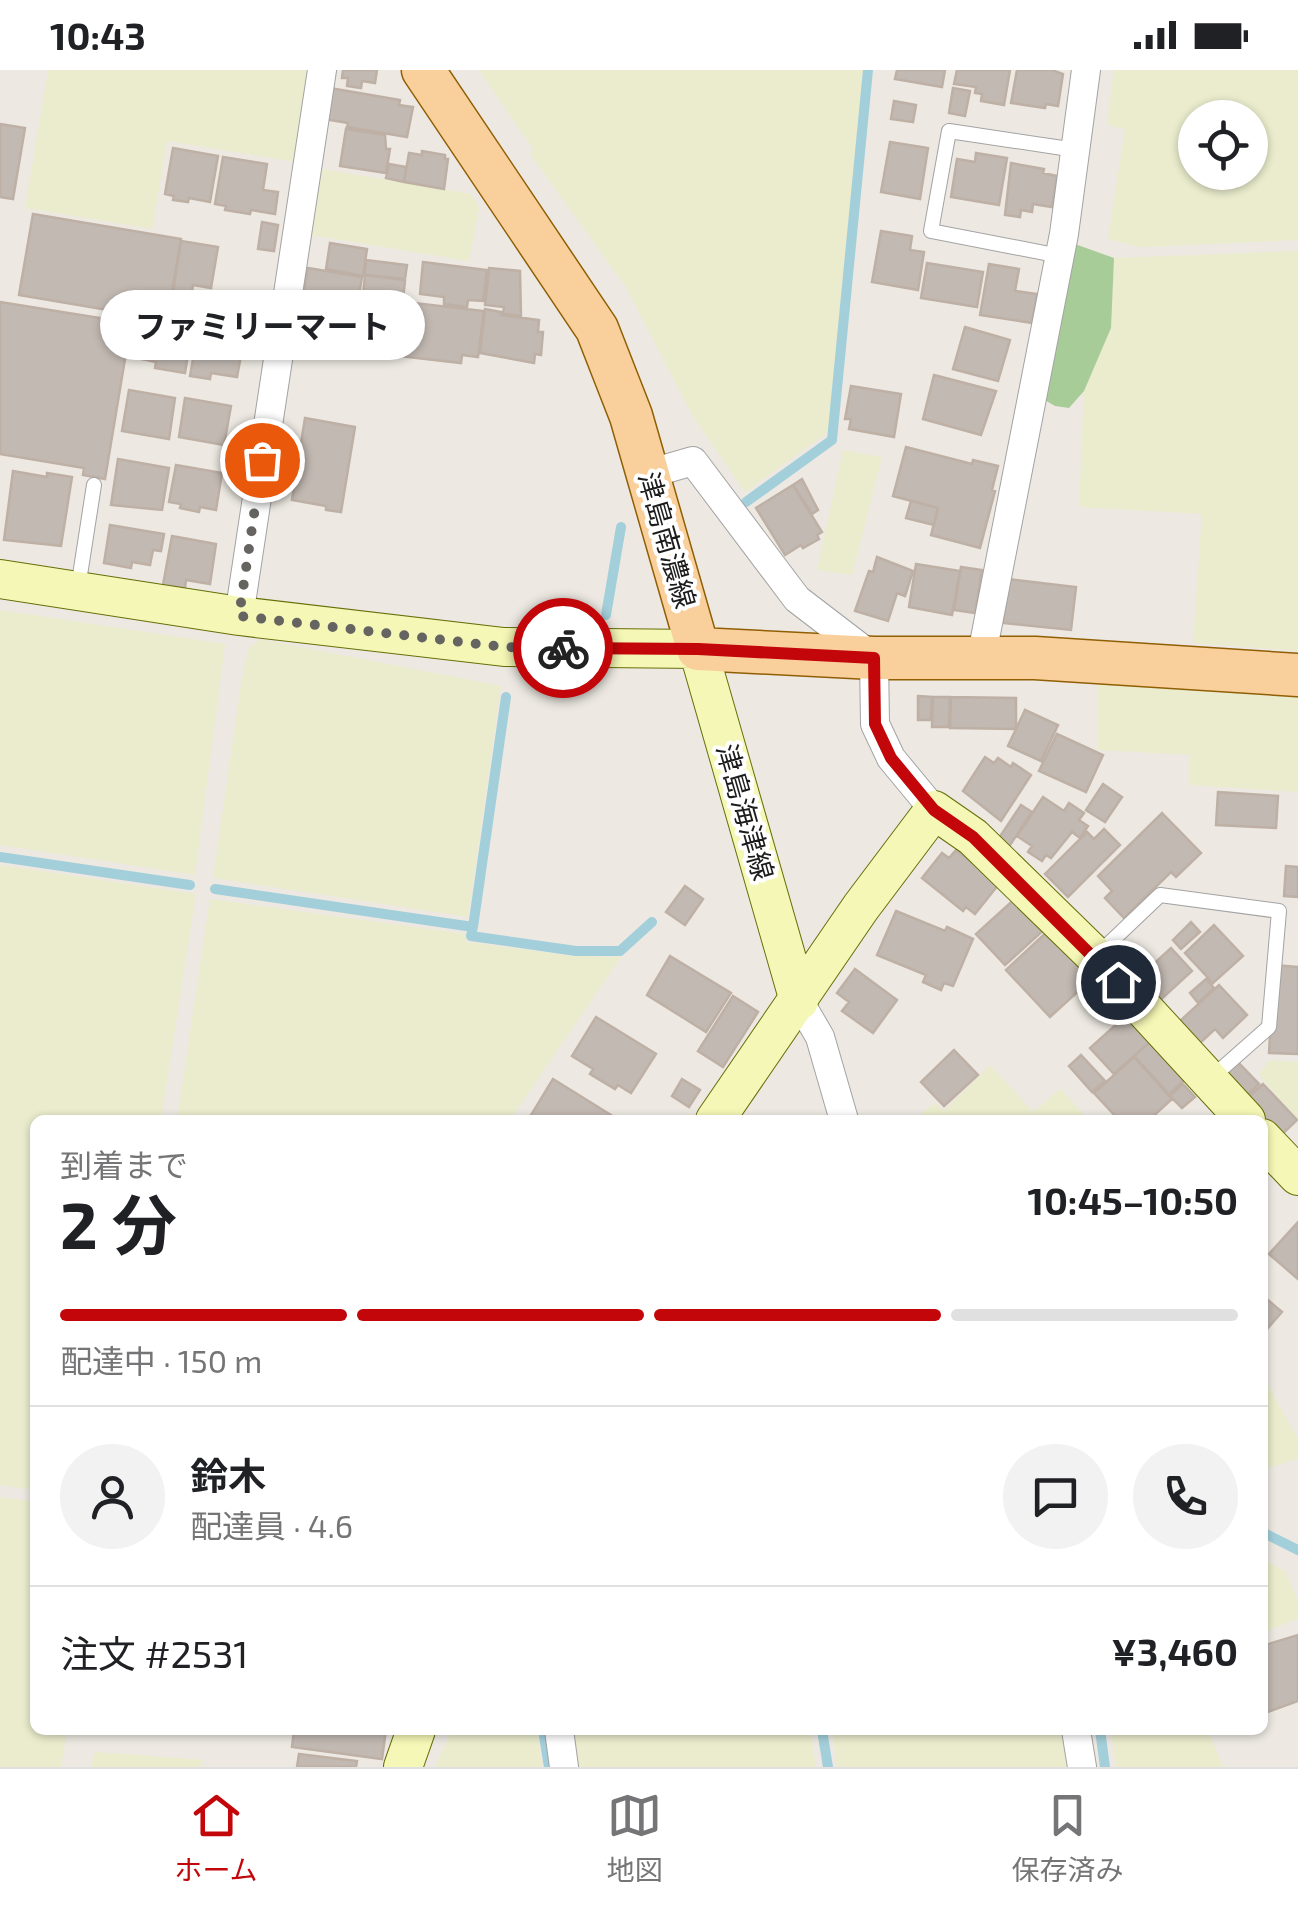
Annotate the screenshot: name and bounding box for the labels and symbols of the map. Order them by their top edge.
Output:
callout: ファミリーマート [100,290,424,360]
pin [220,418,305,503]
street label: 津島南濃線 [632,468,704,612]
courier [513,598,613,698]
street label: 津島海津線 [710,740,782,884]
pin [1076,940,1161,1025]

